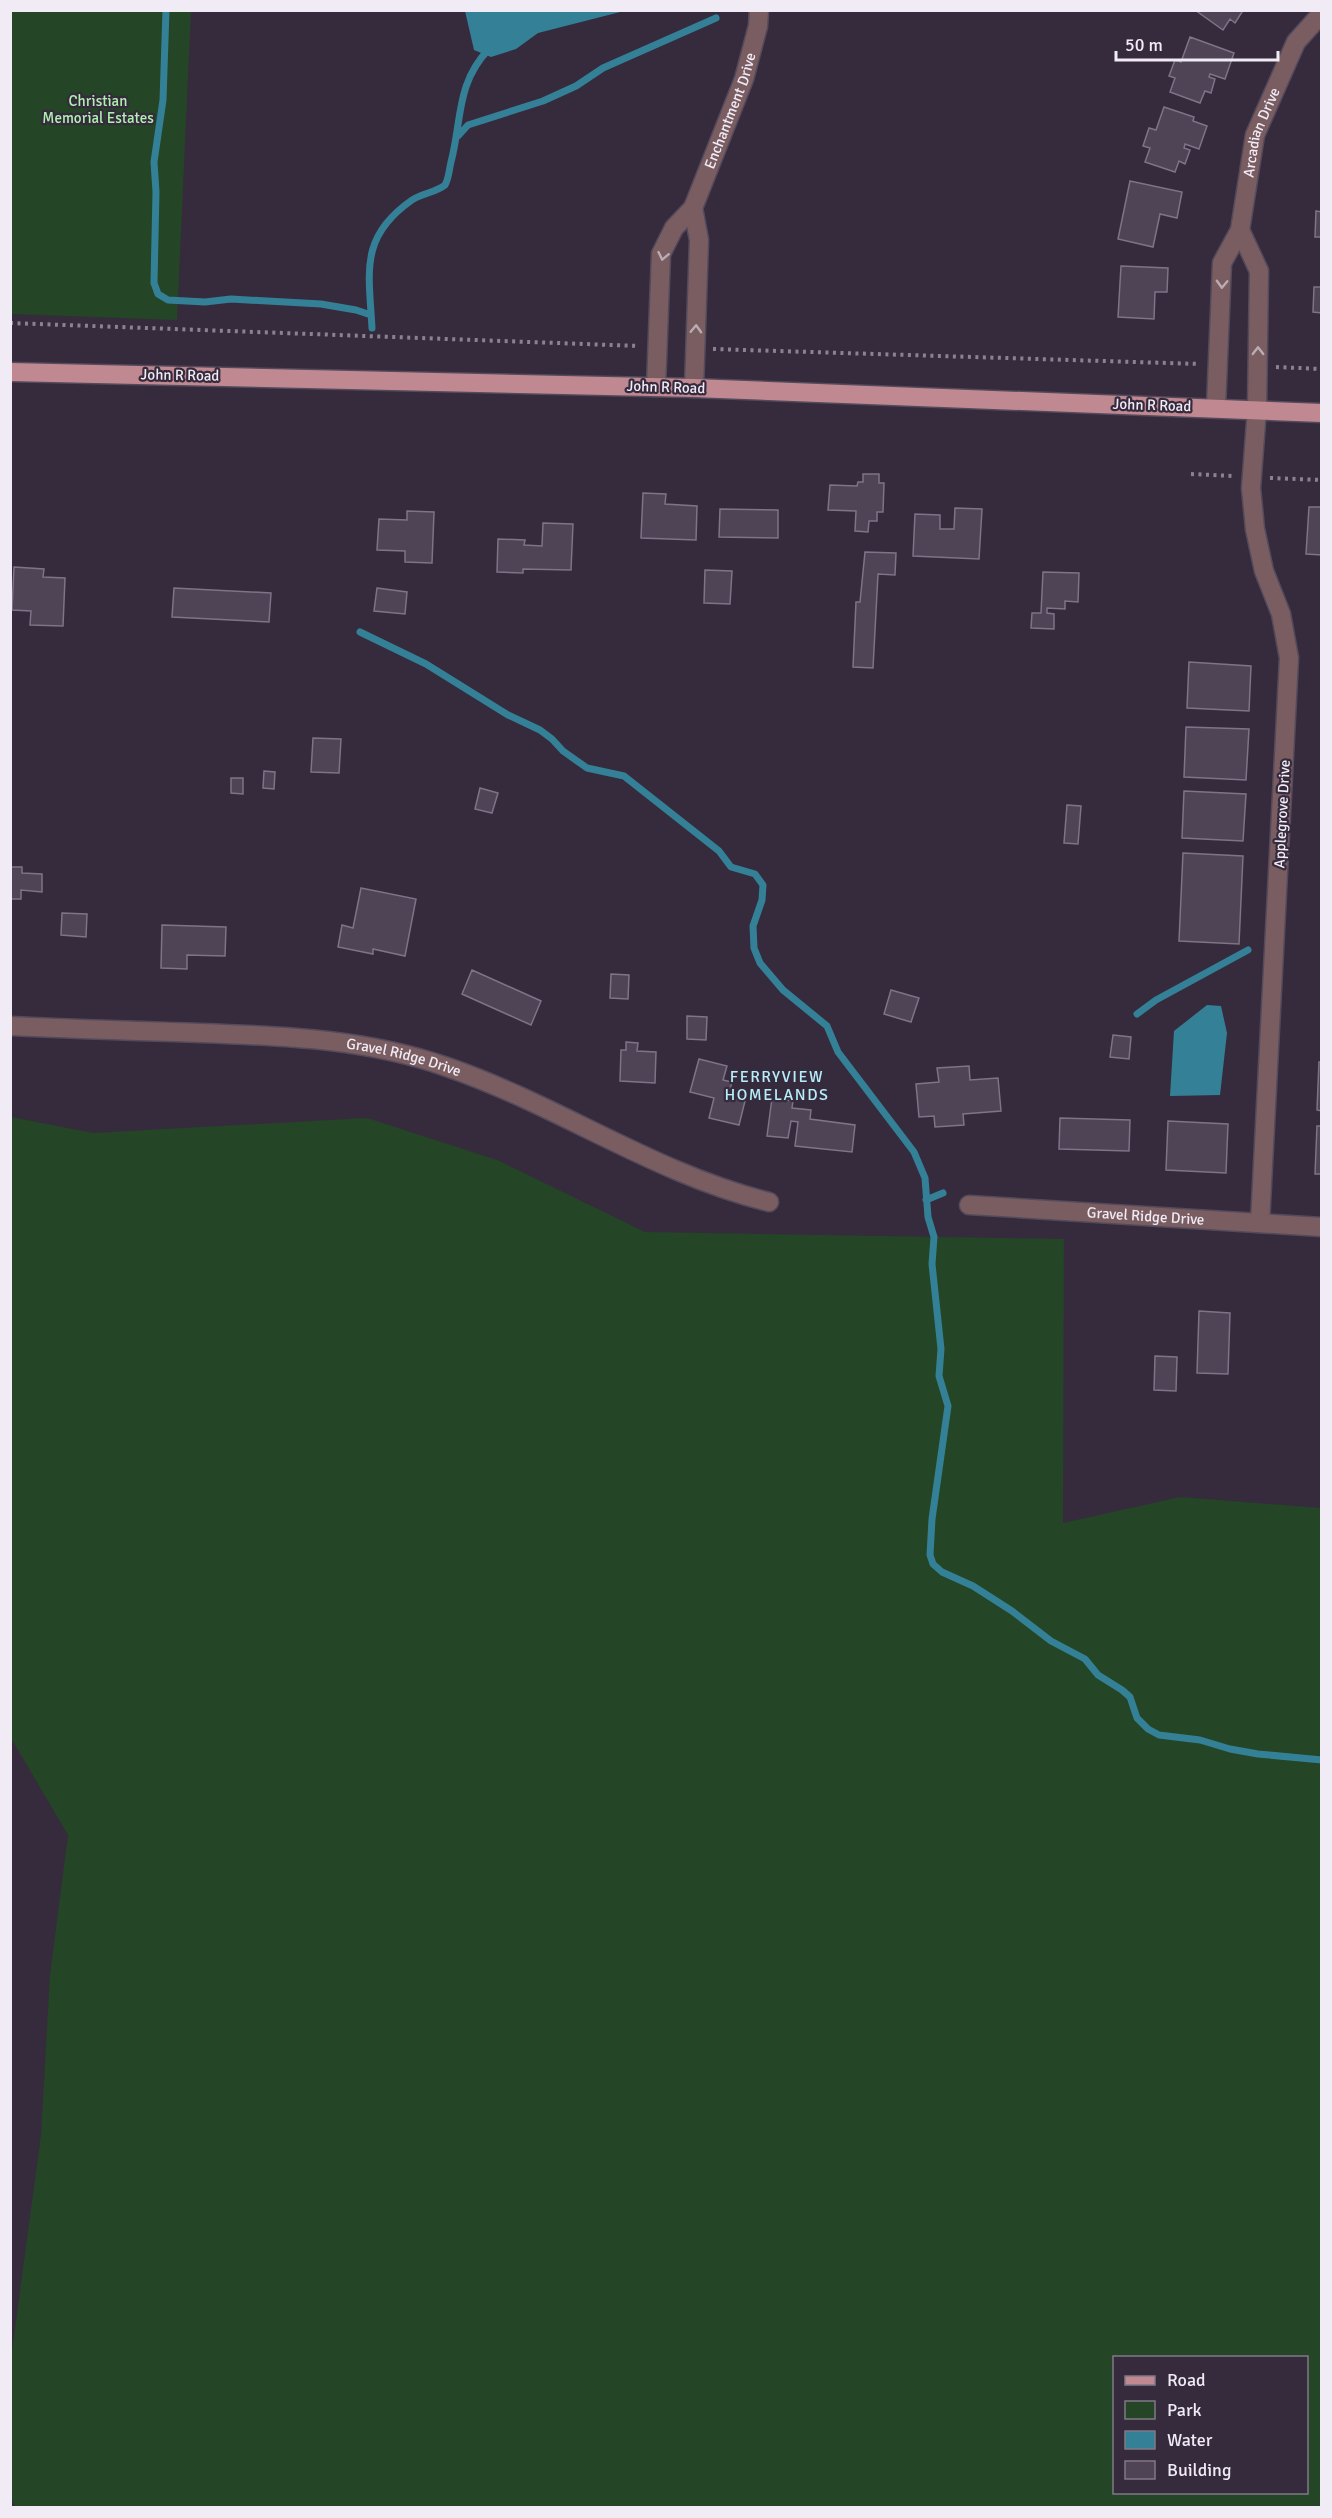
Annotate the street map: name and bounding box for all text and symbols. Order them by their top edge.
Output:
scale bar [1116,24,1278,62]
text: 50 m [1125,34,1163,56]
street label: Enchantment Drive [700,51,760,171]
street label: Arcadian Drive [1239,85,1284,179]
park label: Christian Memorial Estates [42,92,154,127]
one-way arrow [657,251,670,261]
one-way arrow [1215,280,1228,289]
one-way arrow [690,325,702,334]
one-way arrow [1252,346,1264,355]
street label: John R Road [141,365,219,385]
street label: John R Road [626,377,706,397]
street label: John R Road [1112,395,1192,415]
street label: Applegrove Drive [1270,759,1294,869]
street label: Gravel Ridge Drive [345,1034,464,1080]
district label: FERRYVIEW HOMELANDS [725,1067,829,1105]
street label: Gravel Ridge Drive [1086,1203,1205,1229]
legend [1113,2356,1308,2494]
text: Road [1167,2369,1206,2391]
text: Park [1167,2399,1202,2421]
text: Water [1167,2429,1213,2451]
text: Building [1167,2459,1231,2481]

